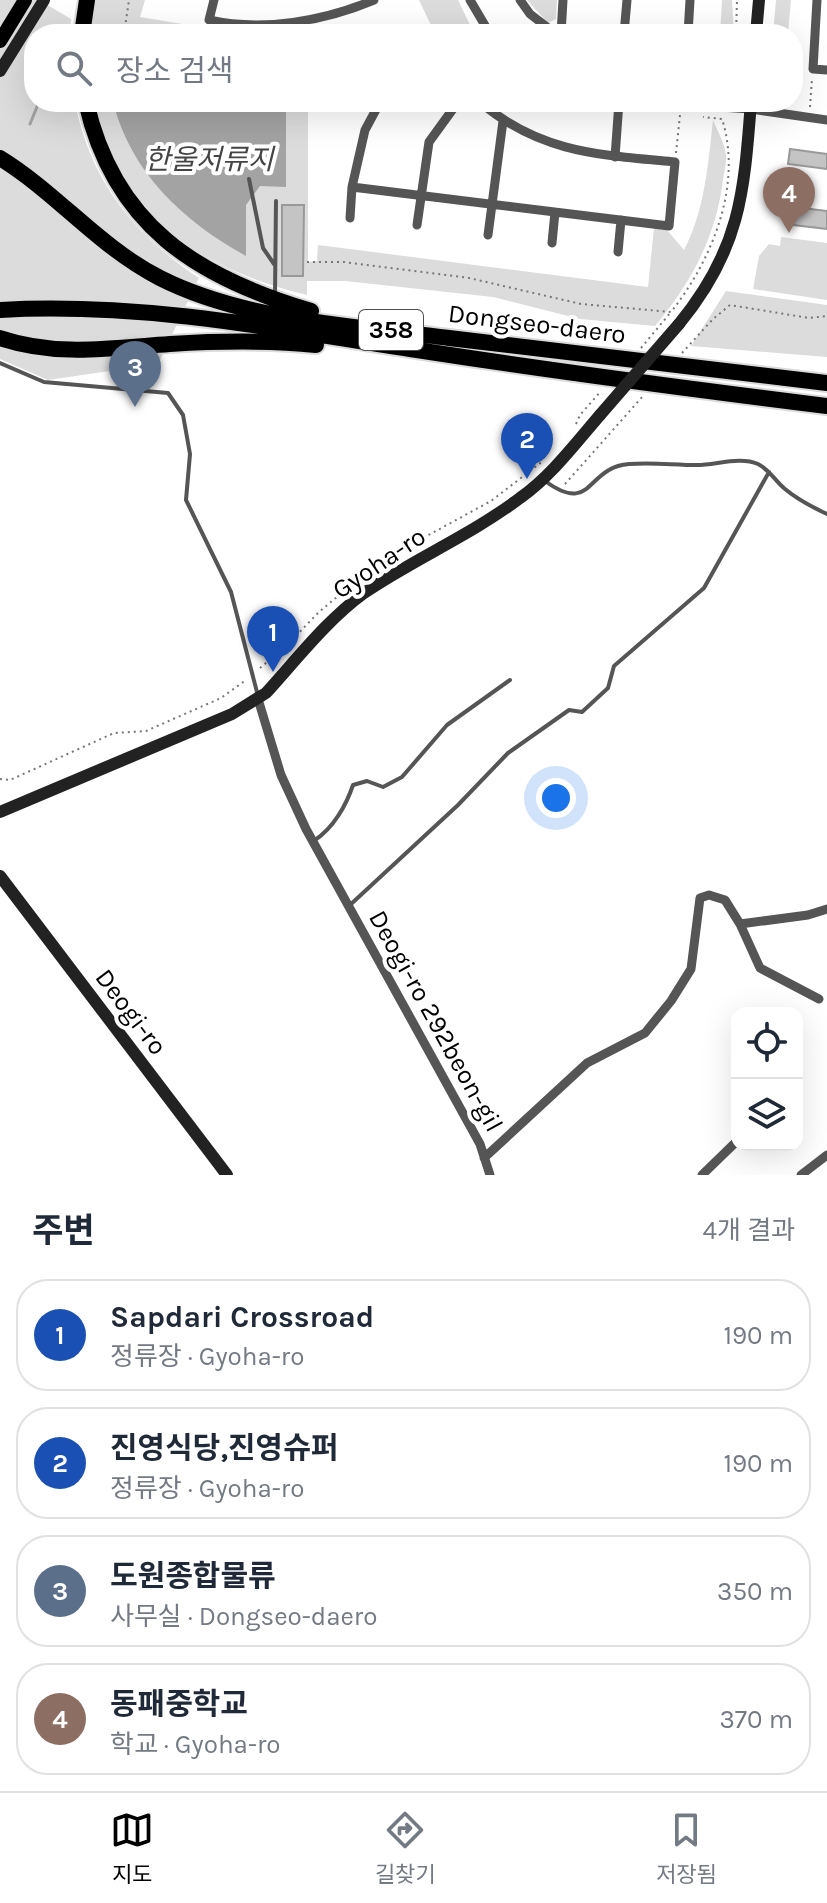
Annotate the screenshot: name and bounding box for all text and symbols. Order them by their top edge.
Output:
search box [24,24,803,112]
icon: search [52,46,96,90]
text: 장소 검색 [116,53,234,89]
water label: 한울저류지 [145,143,276,176]
pin: 4 [763,167,815,233]
street label: Dongseo-daero [446,298,628,350]
road number: 358 [359,310,423,350]
pin: 3 [109,341,161,407]
pin: 2 [501,413,553,479]
street label: Gyoha-ro [327,521,431,605]
pin: 1 [247,606,299,672]
your location [536,778,576,818]
street label: Deogi-ro 292beon-gil [362,905,510,1137]
street label: Deogi-ro [89,963,173,1061]
map controls [731,1007,803,1151]
button: locate [731,1007,803,1079]
button: layers [731,1079,803,1151]
text: 주변 [32,1211,95,1251]
text: 4개 결과 [703,1215,795,1246]
text: Sapdari Crossroad [110,1299,374,1335]
text: 1 [55,1320,65,1351]
text: 190 m [723,1320,793,1351]
text: 정류장 · Gyoha-ro [110,1341,304,1372]
text: 진영식당,진영슈퍼 [110,1430,338,1466]
text: 2 [52,1448,68,1479]
text: 190 m [723,1448,793,1479]
text: 정류장 · Gyoha-ro [110,1473,304,1504]
text: 도원종합물류 [110,1558,276,1594]
text: 3 [52,1576,68,1607]
text: 350 m [717,1576,793,1607]
text: 사무실 · Dongseo-daero [110,1601,377,1632]
text: 동패중학교 [110,1686,248,1722]
text: 4 [52,1704,68,1735]
text: 370 m [720,1704,793,1735]
text: 학교 · Gyoha-ro [110,1729,281,1760]
tab: 지도 [110,1808,154,1888]
tab: 길찾기 [375,1808,435,1888]
tab: 저장됨 [656,1808,717,1888]

